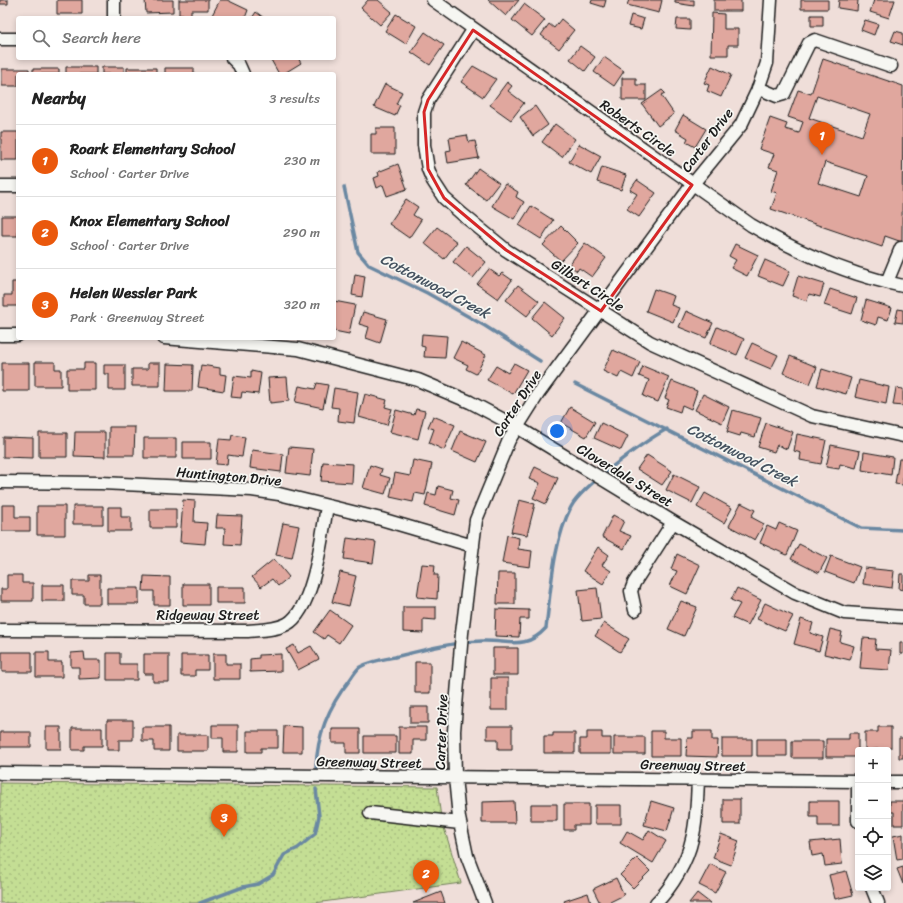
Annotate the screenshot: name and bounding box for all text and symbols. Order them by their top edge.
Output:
search box [16,16,336,60]
text: Search here [62,25,141,51]
icon: search [30,27,52,49]
text: Nearby [32,83,86,113]
text: 3 results [269,87,320,110]
street label: Roberts Circle [594,93,681,164]
street label: Carter Drive [675,102,740,178]
pin: 1 [809,122,835,155]
text: Roark Elementary School [70,136,235,162]
text: 1 [42,149,48,172]
text: 230 m [284,149,320,172]
text: School · Carter Drive [70,162,189,185]
text: Knox Elementary School [70,208,229,234]
text: 2 [41,221,49,244]
text: 290 m [283,221,320,244]
text: School · Carter Drive [70,234,189,257]
water label: Cottonwood Creek [376,246,496,327]
street label: Gilbert Circle [546,252,629,319]
text: Helen Wessler Park [70,280,197,306]
text: 3 [41,293,49,316]
text: 320 m [284,293,320,316]
text: Park · Greenway Street [70,306,205,329]
street label: Carter Drive [486,365,549,442]
water label: Cottonwood Creek [682,416,803,495]
your location [547,421,567,441]
street label: Cloverdale Street [572,437,678,514]
street label: Huntington Drive [175,459,283,494]
street label: Ridgeway Street [157,603,259,628]
street label: Carter Drive [428,694,455,770]
map controls [855,747,891,891]
button: + [855,747,891,783]
street label: Greenway Street [316,749,422,776]
street label: Greenway Street [640,752,746,779]
button: − [855,783,891,819]
pin: 3 [211,804,237,837]
button: locate [855,819,891,855]
button: layers [855,855,891,891]
pin: 2 [413,860,439,893]

